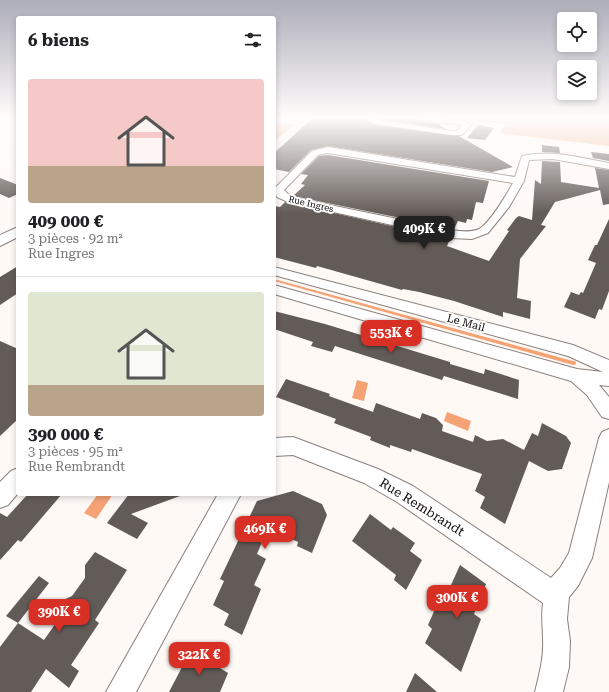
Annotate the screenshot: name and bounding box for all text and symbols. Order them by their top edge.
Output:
map controls [557,12,597,100]
button: locate [557,12,597,52]
icon: filters [242,29,264,51]
text: 6 biens [28,30,89,50]
button: layers [557,60,597,100]
icon: home [110,105,182,177]
street label: Rue Ingres [287,194,335,214]
text: 409 000 € [28,211,103,231]
pin: 409K € [391,216,457,250]
text: 409K € [403,221,445,236]
text: 3 pièces · 92 m² [28,231,123,246]
text: Rue Ingres [28,246,94,261]
street label: Le Mail [446,312,487,334]
icon: home [110,318,182,390]
pin: 553K € [358,320,424,354]
text: 553K € [370,325,412,340]
text: 390 000 € [28,424,103,444]
text: 3 pièces · 95 m² [28,444,123,459]
text: Rue Rembrandt [28,459,125,474]
street label: Rue Rembrandt [377,475,467,539]
pin: 469K € [232,516,298,550]
text: 469K € [244,521,286,536]
pin: 300K € [424,585,490,619]
text: 300K € [436,590,478,605]
pin: 390K € [26,599,92,633]
text: 390K € [38,604,80,619]
pin: 322K € [166,642,232,676]
text: 322K € [178,647,220,662]

